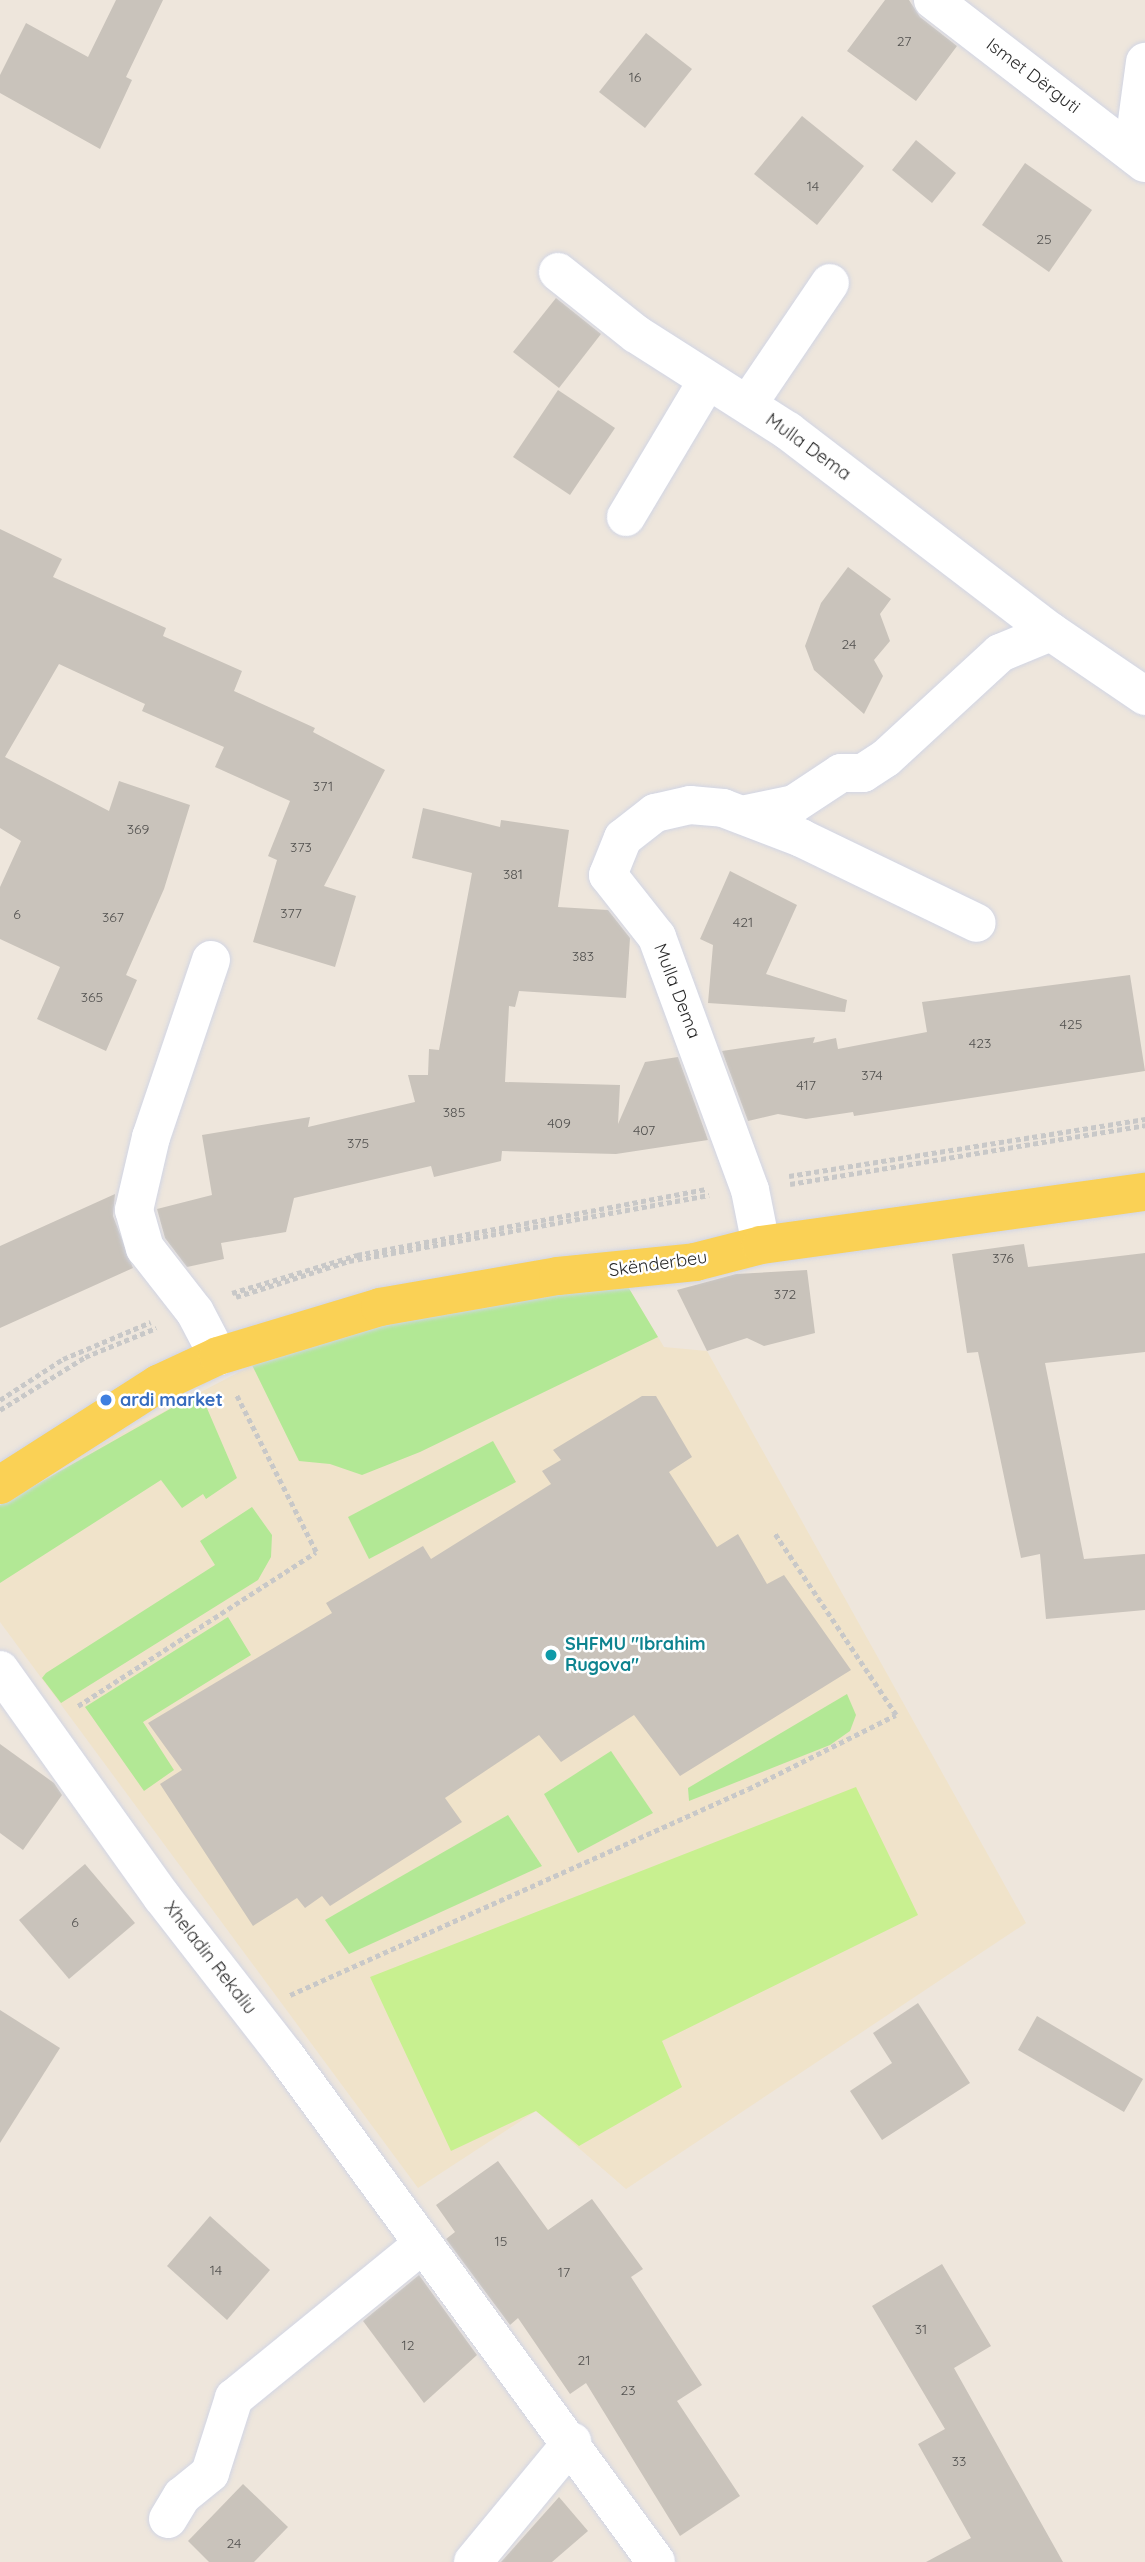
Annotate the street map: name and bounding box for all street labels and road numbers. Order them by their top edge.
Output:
street label: Ismet Dërguti [982,34,1084,118]
street label: Mulla Dema [761,409,855,485]
street label: Mulla Dema [649,941,705,1041]
street label: Skënderbeu [607,1246,709,1282]
street label: Xheladin Rekaliu [159,1897,261,2019]

